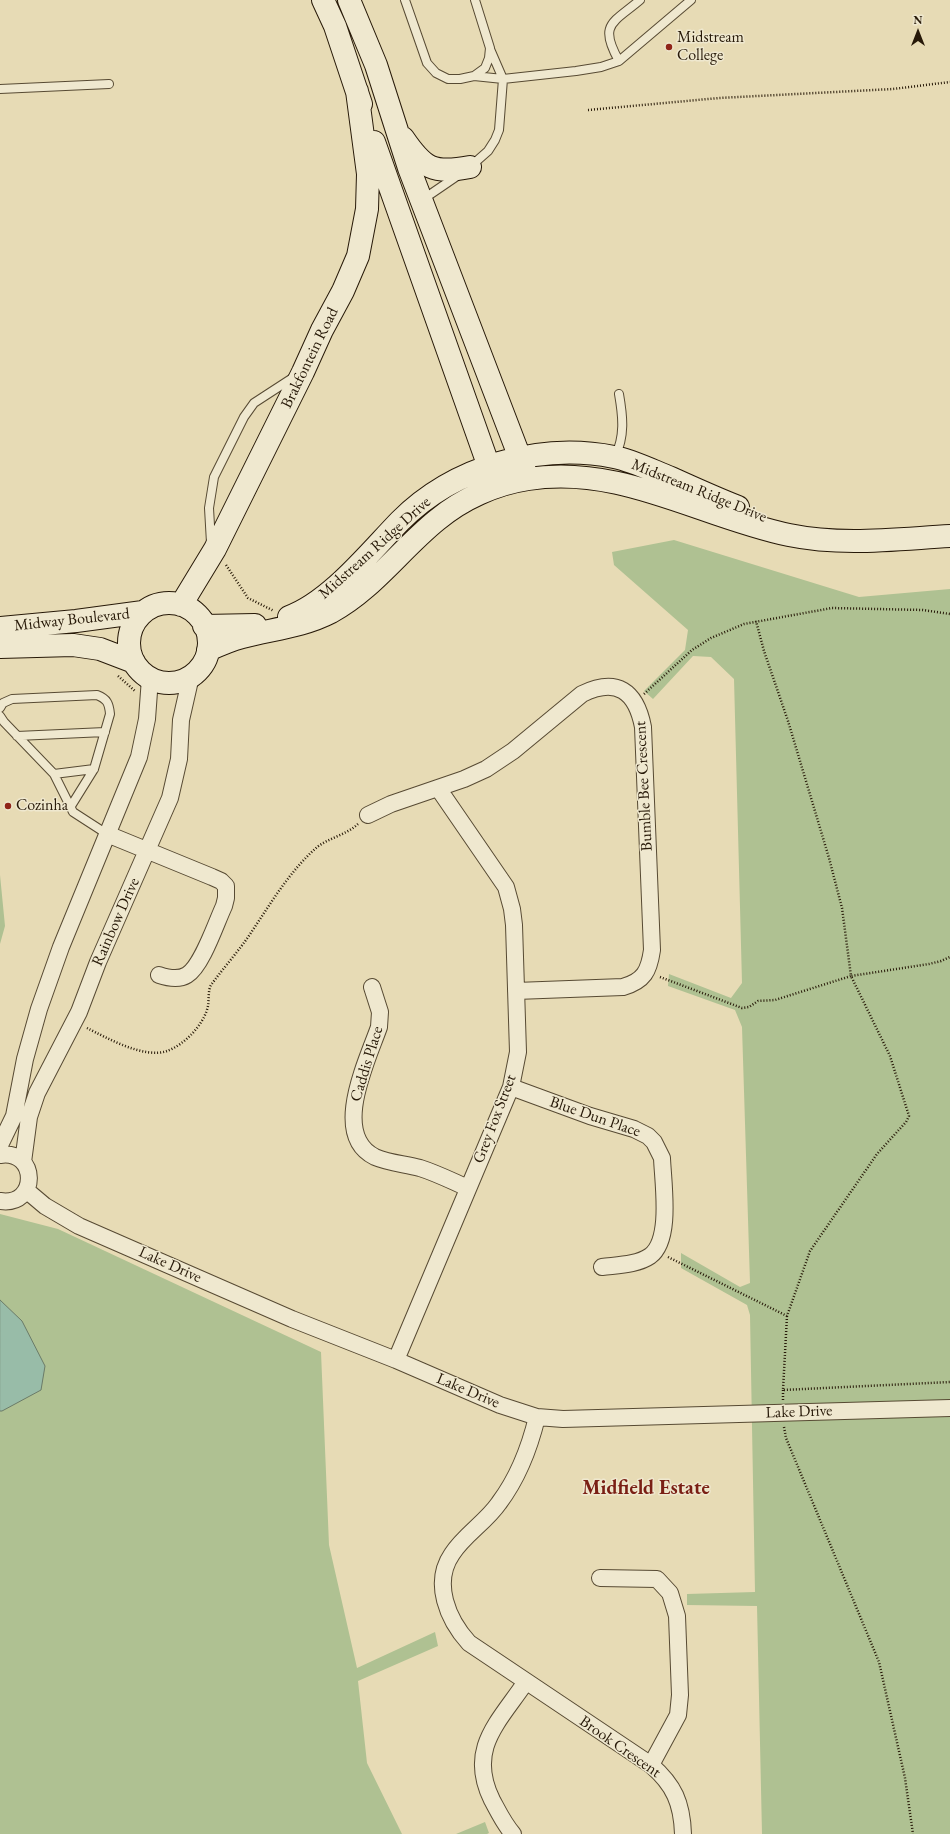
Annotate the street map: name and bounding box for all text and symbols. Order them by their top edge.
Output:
north arrow [898,12,938,52]
text: N [914,13,922,27]
place label: Midstream College [677,28,744,66]
marker: Midstream College [664,42,674,52]
street label: Brakfontein Road [277,304,343,412]
street label: Midstream Ridge Drive [629,455,769,527]
street label: Midstream Ridge Drive [315,493,435,603]
street label: Midway Boulevard [13,604,131,636]
street label: Bumble Bee Crescent [631,720,657,852]
place label: Cozinha [16,796,68,816]
marker: Cozinha [3,801,13,811]
street label: Rainbow Drive [88,875,144,969]
street label: Caddis Place [346,1024,388,1104]
street label: Grey Fox Street [469,1072,521,1166]
street label: Blue Dun Place [547,1093,643,1141]
street label: Lake Drive [136,1243,204,1287]
street label: Lake Drive [433,1369,503,1413]
street label: Lake Drive [765,1401,833,1423]
district label: Midfield Estate [582,1477,710,1501]
street label: Brook Crescent [576,1712,664,1782]

